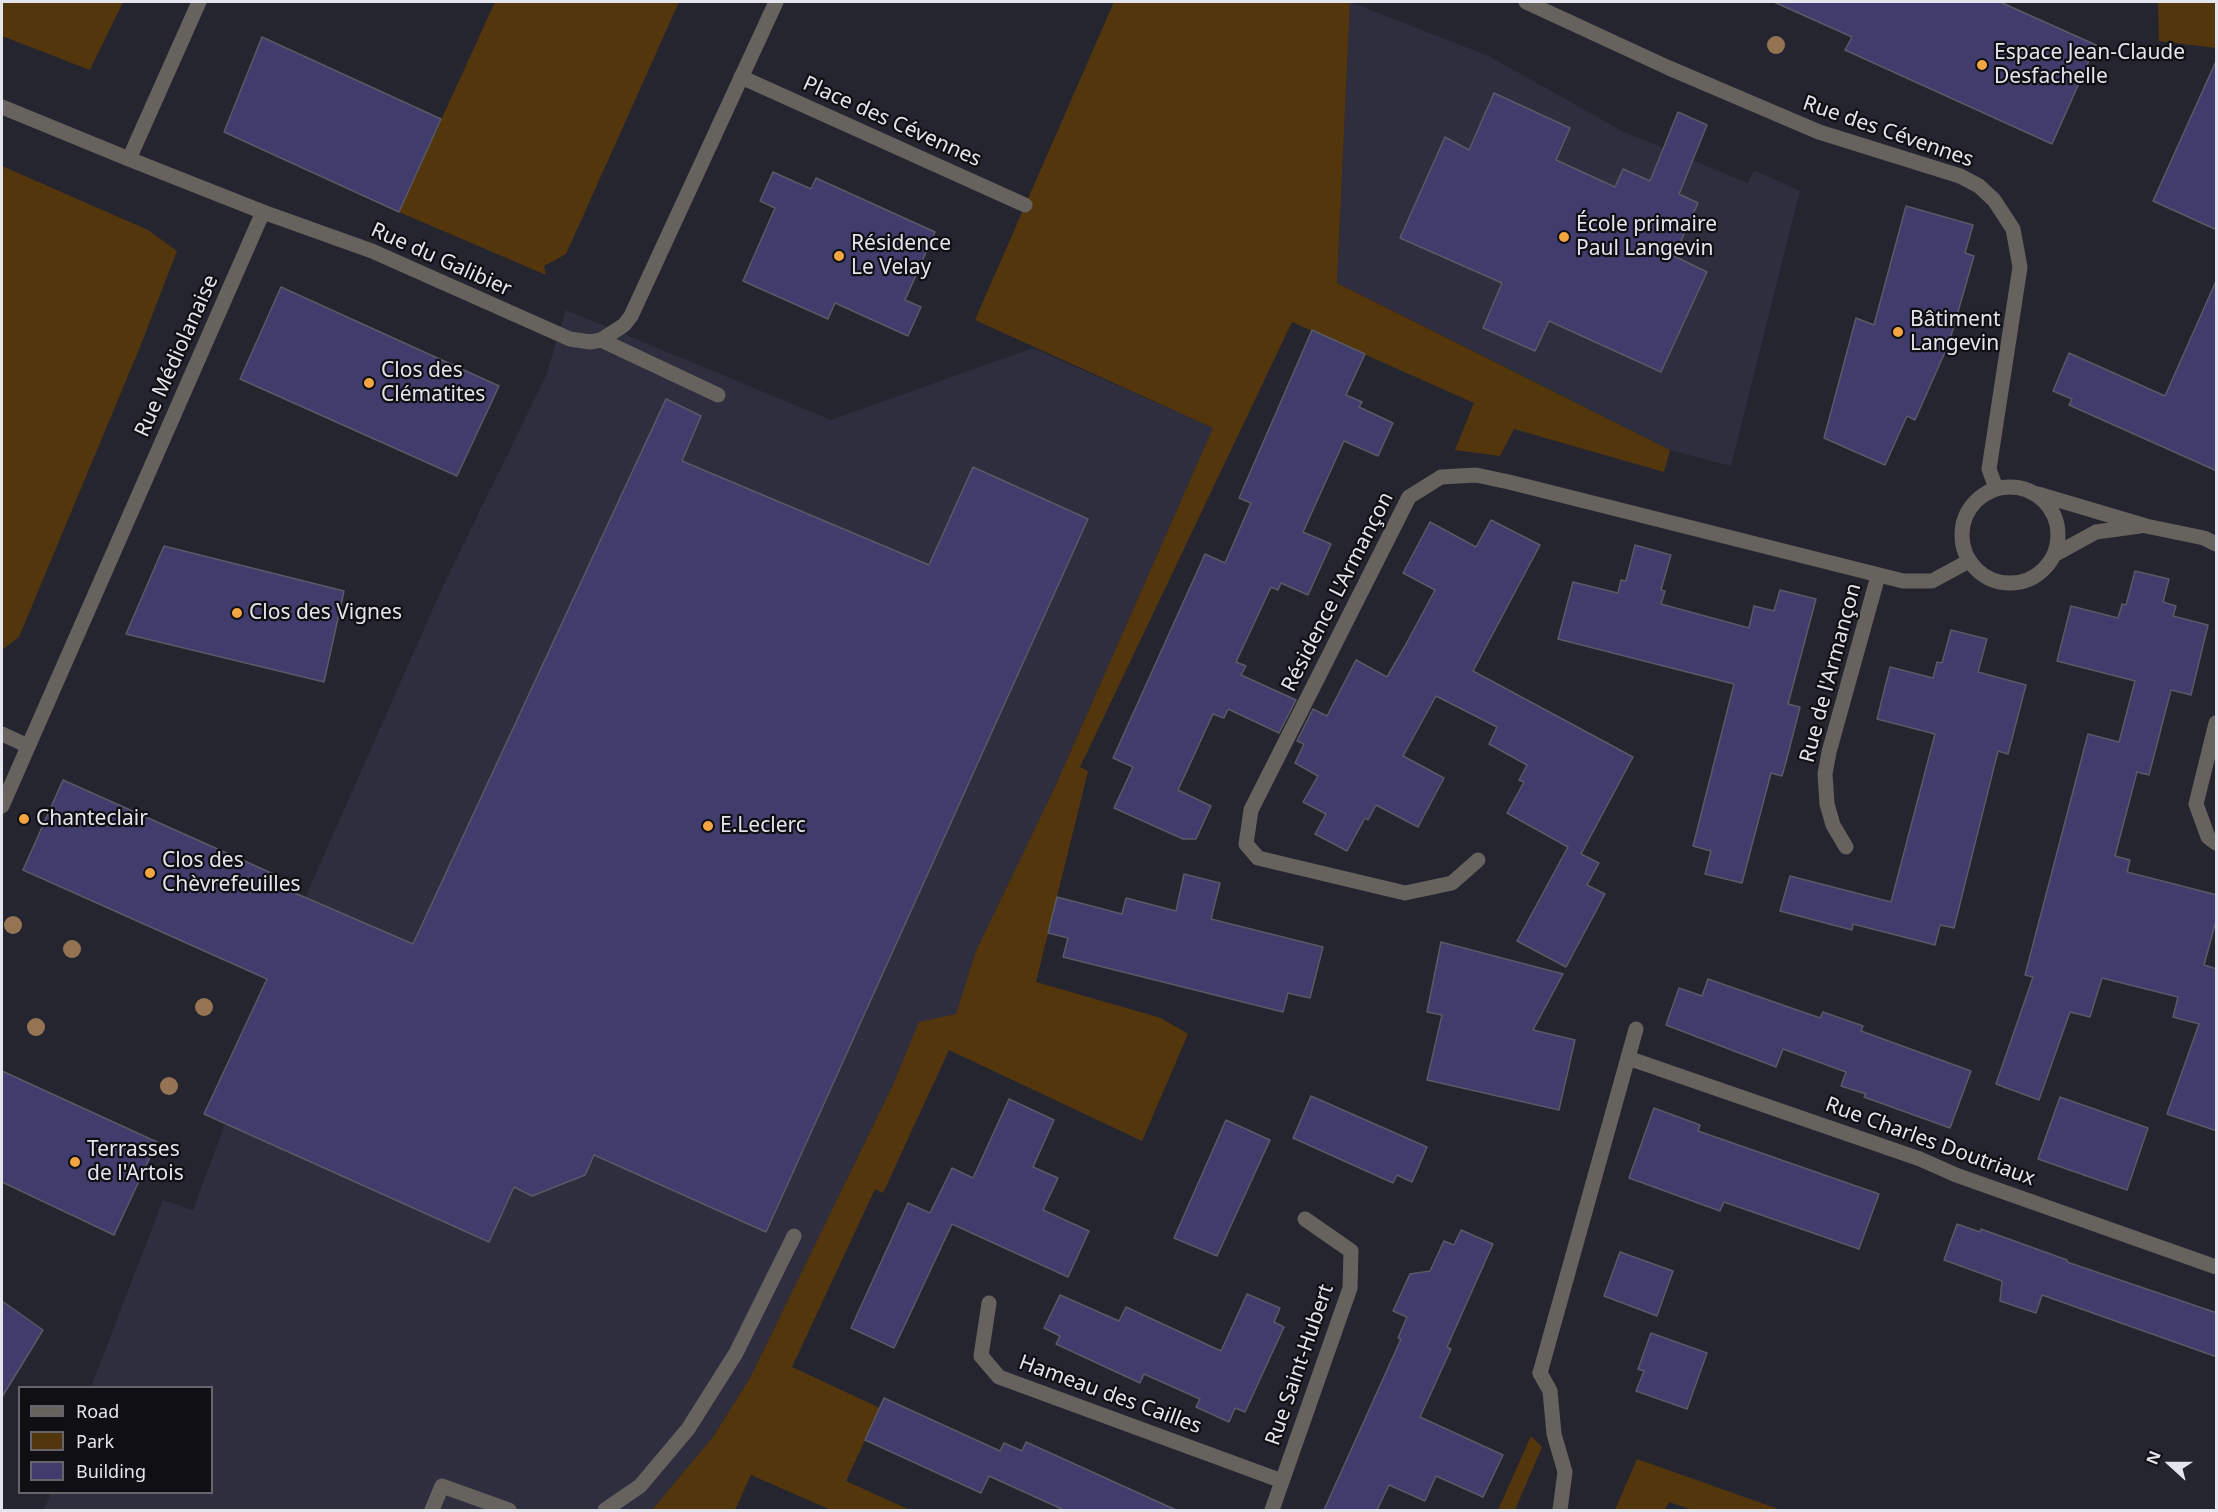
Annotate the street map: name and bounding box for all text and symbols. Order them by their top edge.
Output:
place label: Espace Jean-Claude Desfachelle [1994,40,2185,90]
marker: Espace Jean-Claude Desfachelle [1975,58,1989,72]
street label: Place des Cévennes [799,71,985,173]
street label: Rue des Cévennes [1799,91,1977,173]
place label: École primaire Paul Langevin [1576,212,1717,262]
street label: Rue du Galibier [367,218,515,302]
marker: École primaire Paul Langevin [1557,230,1571,244]
place label: Résidence Le Velay [851,231,951,281]
marker: Résidence Le Velay [832,249,846,263]
street label: Rue Médiolanaise [130,271,224,441]
place label: Bâtiment Langevin [1910,307,2000,357]
marker: Bâtiment Langevin [1891,325,1905,339]
place label: Clos des Clématites [381,358,485,408]
marker: Clos des Clématites [362,376,376,390]
street label: Résidence L'Armançon [1277,488,1399,696]
street label: Rue de l'Armançon [1795,581,1867,765]
place label: Clos des Vignes [249,600,402,626]
marker: Clos des Vignes [230,606,244,620]
place label: Chanteclair [36,806,148,832]
marker: Chanteclair [17,812,31,826]
place label: E.Leclerc [720,813,806,839]
marker: E.Leclerc [701,819,715,833]
place label: Clos des Chèvrefeuilles [162,848,301,898]
marker: Clos des Chèvrefeuilles [143,866,157,880]
street label: Rue Charles Doutriaux [1822,1092,2038,1192]
place label: Terrasses de l'Artois [87,1137,184,1187]
marker: Terrasses de l'Artois [68,1155,82,1169]
street label: Rue Saint-Hubert [1261,1281,1339,1449]
street label: Hameau des Cailles [1015,1350,1205,1440]
legend [18,1386,213,1494]
text: Road [76,1399,119,1423]
text: Park [76,1429,114,1453]
north arrow [2140,1434,2200,1494]
text: N [2141,1448,2166,1468]
text: Building [76,1459,146,1483]

